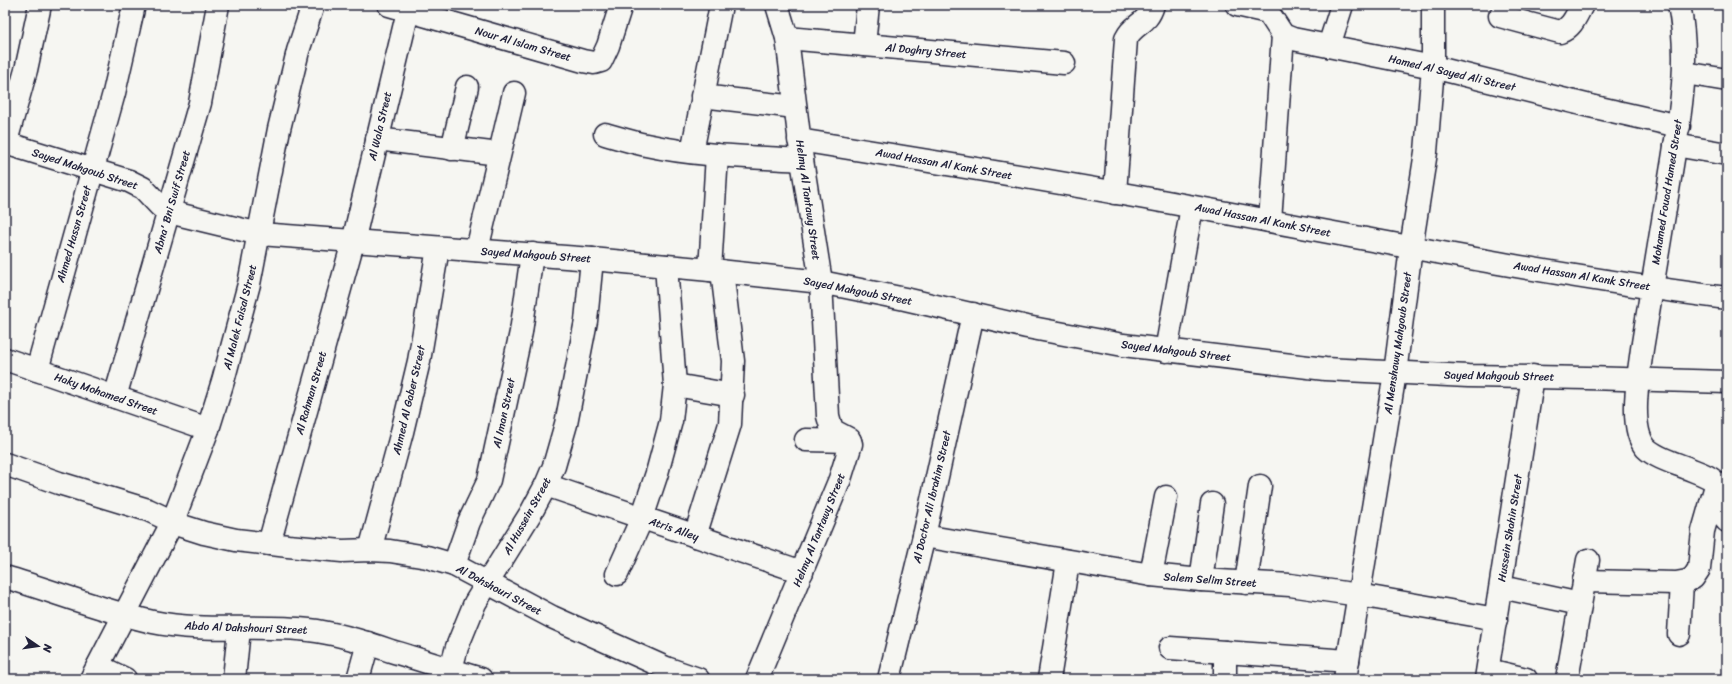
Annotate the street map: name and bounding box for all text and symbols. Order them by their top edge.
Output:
street label: Nour Al Islam Street [473,21,573,67]
street label: Al Doghry Street [883,38,968,64]
street label: Hamed Al Sayed Ali Street [1387,49,1518,97]
street label: Al Wala Street [363,89,397,163]
street label: Mohamed Fouad Hamed Street [1646,118,1688,266]
street label: Helmy Al Tantawy Street [790,139,826,262]
street label: Awad Hassan Al Kank Street [873,142,1014,185]
street label: Sayed Mahgoub Street [30,143,141,195]
street label: Abna' Bni Swif Street [148,148,196,257]
street label: Ahmed Hassn Street [51,183,97,286]
street label: Awad Hassan Al Kank Street [1192,197,1333,243]
street label: Sayed Mahgoub Street [480,242,592,268]
street label: Awad Hassan Al Kank Street [1511,256,1652,296]
street label: Al Malek Faisal Street [217,262,262,373]
street label: Al Menshawy Mahgoub Street [1378,270,1417,416]
street label: Sayed Mahgoub Street [802,271,914,311]
street label: Sayed Mahgoub Street [1120,335,1232,367]
street label: Ahmed Al Gaber Street [387,343,431,458]
street label: Al Rahman Street [290,349,332,438]
street label: Sayed Mahgoub Street [1444,366,1555,386]
street label: Haky Mohamed Street [52,367,161,421]
street label: Al Iman Street [487,376,521,451]
street label: Al Doctor Ali Ibrahim Street [907,428,957,566]
street label: Helmy Al Tantawy Street [787,470,851,590]
street label: Hussein Shahin Street [1492,472,1528,583]
street label: Al Hussein Street [497,473,556,559]
street label: Atris Alley [646,511,702,547]
street label: Al Dahshouri Street [452,559,546,621]
street label: Salem Selim Street [1163,567,1257,593]
street label: Abdo Al Dahshouri Street [183,616,308,640]
north arrow [18,626,58,666]
text: N [37,641,58,654]

